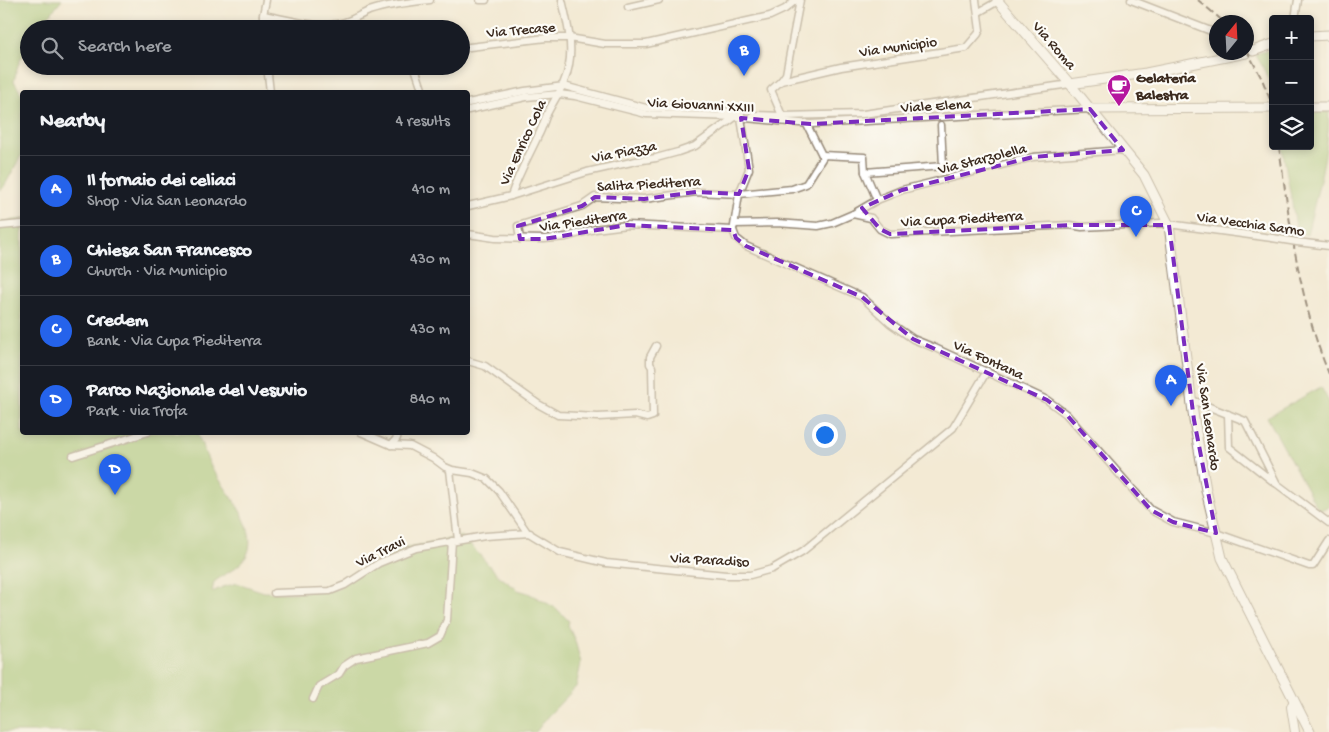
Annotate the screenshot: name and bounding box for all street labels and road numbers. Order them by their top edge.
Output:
street label: Via Roma [1027,18,1080,75]
street label: Via Trecase [485,19,557,43]
street label: Via Municipio [857,34,938,62]
street label: Via Giovanni XXIII [646,94,755,118]
street label: Viale Elena [899,96,972,118]
street label: Via Enrico Cola [496,97,552,189]
street label: Via Piazza [590,138,659,168]
street label: Via Starzolella [935,140,1029,180]
street label: Salita Piediterra [597,173,702,197]
street label: Via Piediterra [538,207,629,237]
street label: Via Cupa Piediterra [900,208,1024,232]
street label: Via Vecchia Sarno [1195,208,1306,241]
street label: Via Fontana [949,336,1027,385]
street label: Via San Leonardo [1190,362,1223,472]
street label: Via Travi [352,533,409,573]
street label: Via Paradiso [669,550,750,572]

